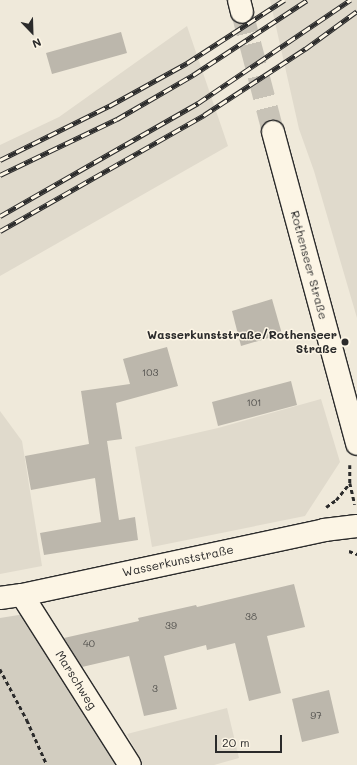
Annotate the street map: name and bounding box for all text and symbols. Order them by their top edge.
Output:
north arrow [12,12,52,52]
text: N [30,35,44,52]
street label: Rothenseer Straße [288,209,330,321]
place label: Wasserkunststraße/Rothenseer Straße [147,328,337,356]
marker: Wasserkunststraße/Rothenseer Straße [340,337,350,347]
house number: 103 [142,367,158,379]
house number: 101 [246,397,262,409]
street label: Wasserkunststraße [121,542,235,580]
house number: 38 [245,611,257,623]
house number: 39 [165,620,177,632]
house number: 40 [83,638,95,650]
street label: Marschweg [52,648,100,712]
house number: 3 [152,683,158,695]
house number: 97 [310,710,322,722]
scale bar [217,727,284,753]
text: 20 m [222,734,250,750]

